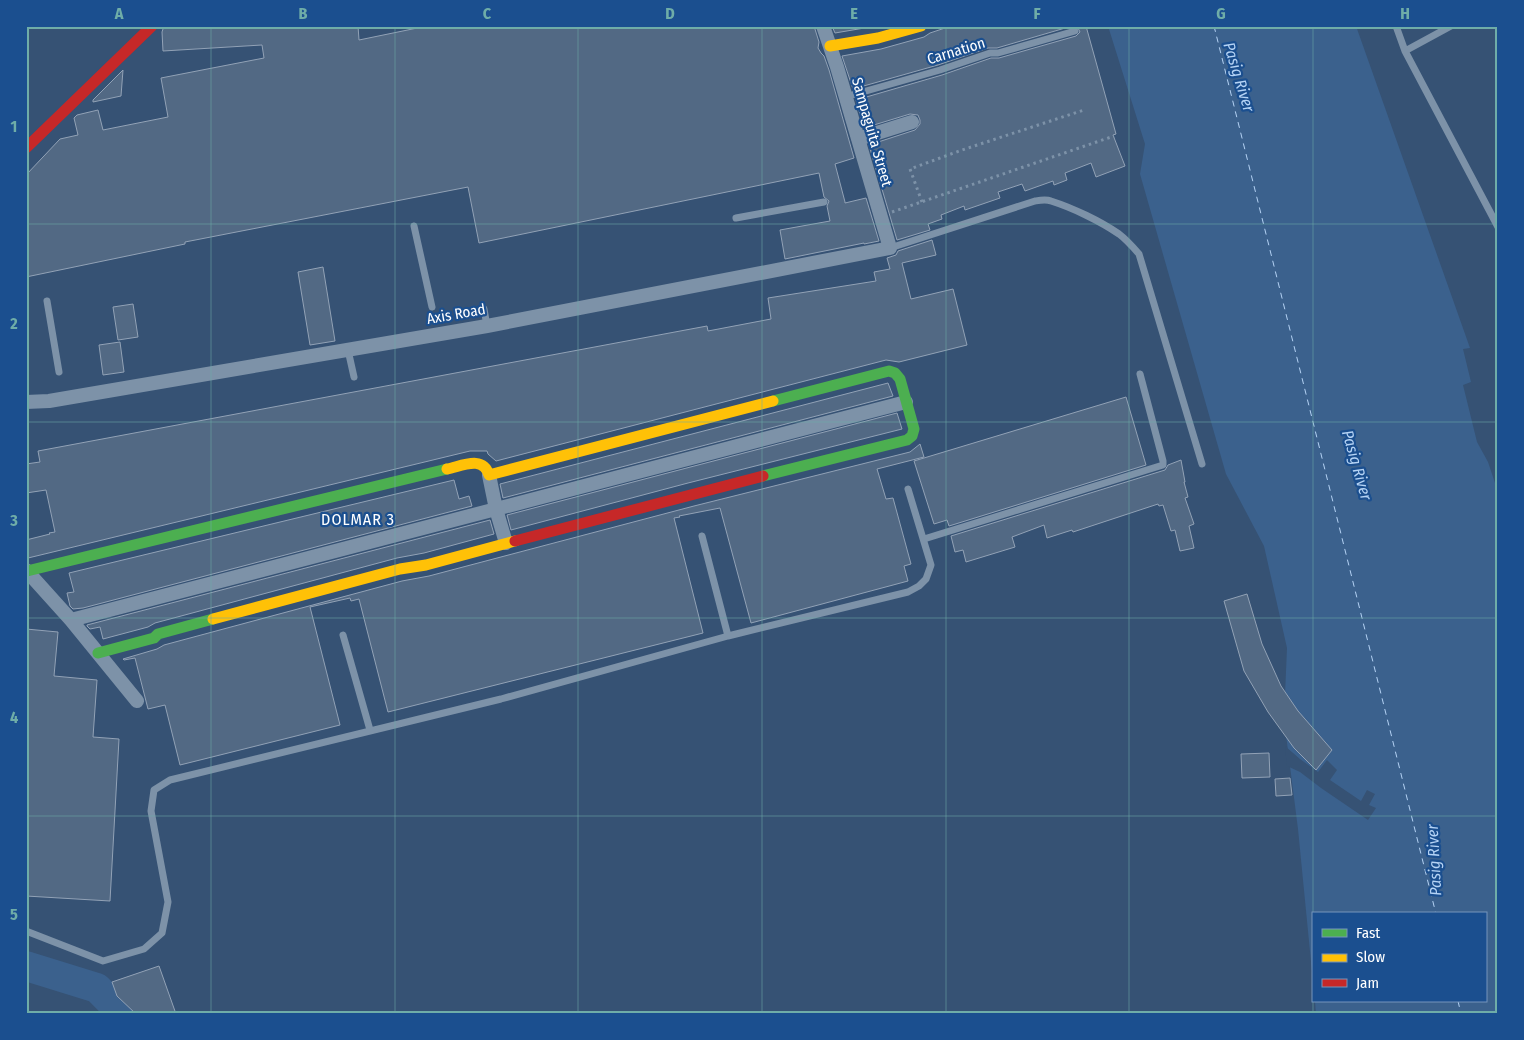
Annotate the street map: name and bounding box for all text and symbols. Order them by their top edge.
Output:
text: A [114,4,124,23]
text: B [299,4,308,23]
text: C [483,4,492,23]
text: D [665,4,675,23]
text: E [850,4,858,23]
text: F [1033,4,1041,23]
text: G [1216,4,1226,23]
text: H [1400,4,1410,23]
street label: Carnation [925,34,987,68]
water label: Pasig River [1219,40,1259,115]
street label: Sampaguita Street [848,75,896,189]
text: 1 [11,117,17,136]
street label: Axis Road [425,300,487,328]
text: 2 [9,314,18,333]
water label: Pasig River [1338,428,1376,503]
district label: DOLMAR 3 [321,510,395,529]
text: 3 [9,511,18,530]
text: 4 [10,708,18,727]
water label: Pasig River [1423,823,1445,896]
text: 5 [10,905,18,924]
legend [1312,912,1486,1002]
text: Fast [1356,924,1380,942]
text: Slow [1356,948,1385,966]
text: Jam [1356,974,1379,992]

